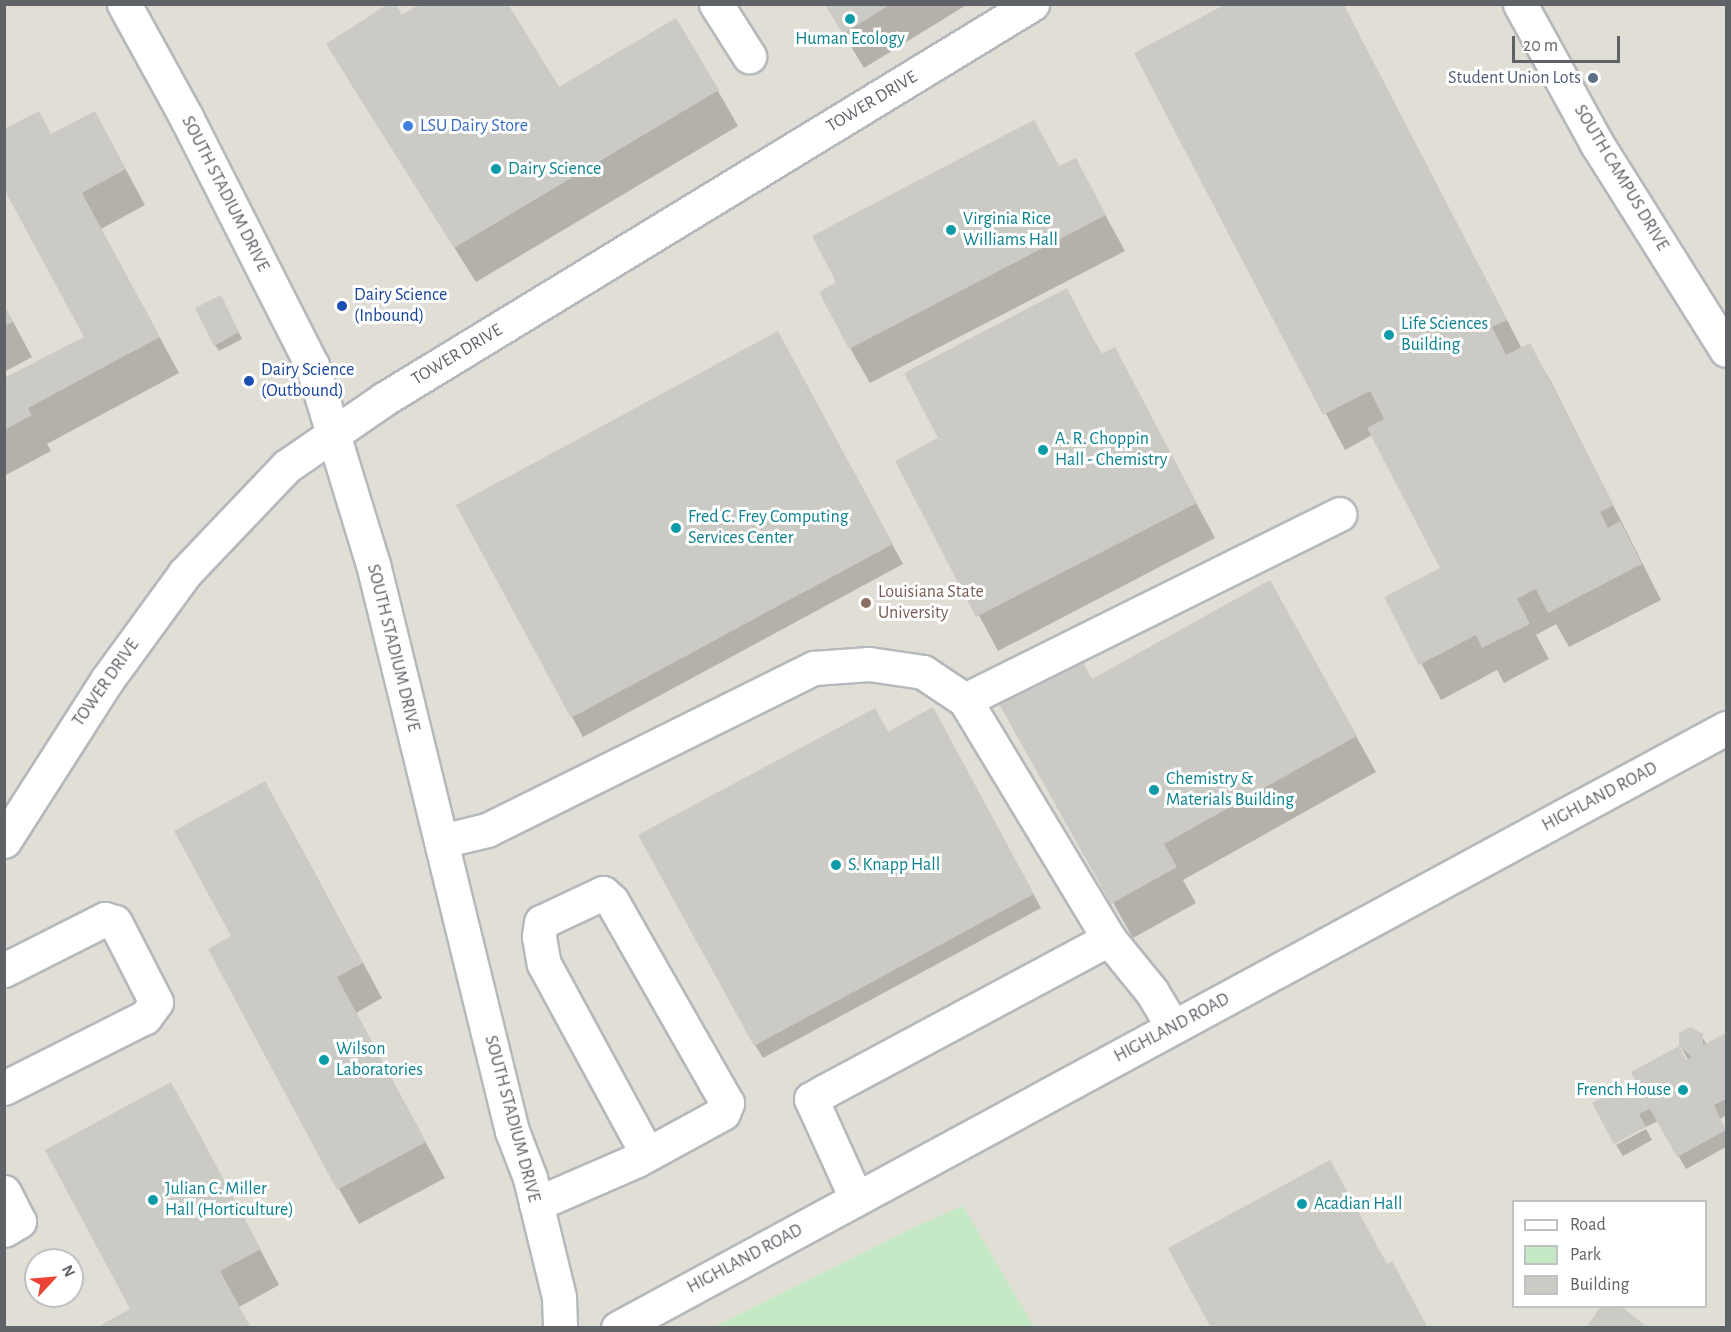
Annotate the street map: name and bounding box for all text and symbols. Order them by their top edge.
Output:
marker: Human Ecology [843,12,857,26]
scale bar [1515,24,1623,62]
place label: Human Ecology [795,28,905,50]
text: 20 m [1523,37,1558,55]
street label: TOWER DRIVE [823,66,921,138]
place label: Student Union Lots [1448,67,1581,89]
marker: Student Union Lots [1586,71,1600,85]
street label: SOUTH CAMPUS DRIVE [1569,101,1673,255]
street label: SOUTH STADIUM DRIVE [176,113,274,275]
place label: LSU Dairy Store [420,115,528,137]
marker: LSU Dairy Store [401,119,415,133]
place label: Dairy Science [508,158,601,180]
marker: Dairy Science [489,162,503,176]
place label: Virginia Rice Williams Hall [963,209,1058,252]
marker: Virginia Rice Williams Hall [944,223,958,237]
place label: Dairy Science (Inbound) [354,285,447,328]
marker: Dairy Science (Inbound) [335,299,349,313]
place label: Life Sciences Building [1401,314,1488,356]
street label: TOWER DRIVE [408,319,506,391]
marker: Life Sciences Building [1382,328,1396,342]
place label: Dairy Science (Outbound) [261,360,354,403]
marker: Dairy Science (Outbound) [242,374,256,388]
place label: A. R. Choppin Hall - Chemistry [1055,429,1168,472]
marker: A. R. Choppin Hall - Chemistry [1036,443,1050,457]
place label: Fred C. Frey Computing Services Center [688,507,848,550]
marker: Fred C. Frey Computing Services Center [669,521,683,535]
street label: SOUTH STADIUM DRIVE [362,562,424,734]
place label: Louisiana State University [878,582,984,624]
marker: Louisiana State University [859,596,873,610]
street label: TOWER DRIVE [68,635,144,731]
street label: HIGHLAND ROAD [1539,757,1661,837]
place label: Chemistry & Materials Building [1166,769,1294,812]
marker: Chemistry & Materials Building [1147,783,1161,797]
place label: S. Knapp Hall [848,854,940,876]
marker: S. Knapp Hall [829,858,843,872]
street label: HIGHLAND ROAD [1111,988,1233,1068]
street label: SOUTH STADIUM DRIVE [479,1033,545,1205]
place label: Wilson Laboratories [336,1039,423,1082]
marker: Wilson Laboratories [317,1053,331,1067]
place label: French House [1576,1079,1671,1101]
marker: French House [1676,1083,1690,1097]
place label: Julian C. Miller Hall (Horticulture) [165,1179,294,1222]
marker: Julian C. Miller Hall (Horticulture) [146,1193,160,1207]
place label: Acadian Hall [1314,1193,1402,1215]
marker: Acadian Hall [1295,1197,1309,1211]
legend [1512,1200,1707,1308]
text: Road [1570,1216,1606,1234]
street label: HIGHLAND ROAD [684,1219,806,1299]
text: Park [1570,1246,1601,1264]
north arrow [24,1248,84,1308]
text: N [59,1262,78,1279]
text: Building [1570,1276,1629,1294]

